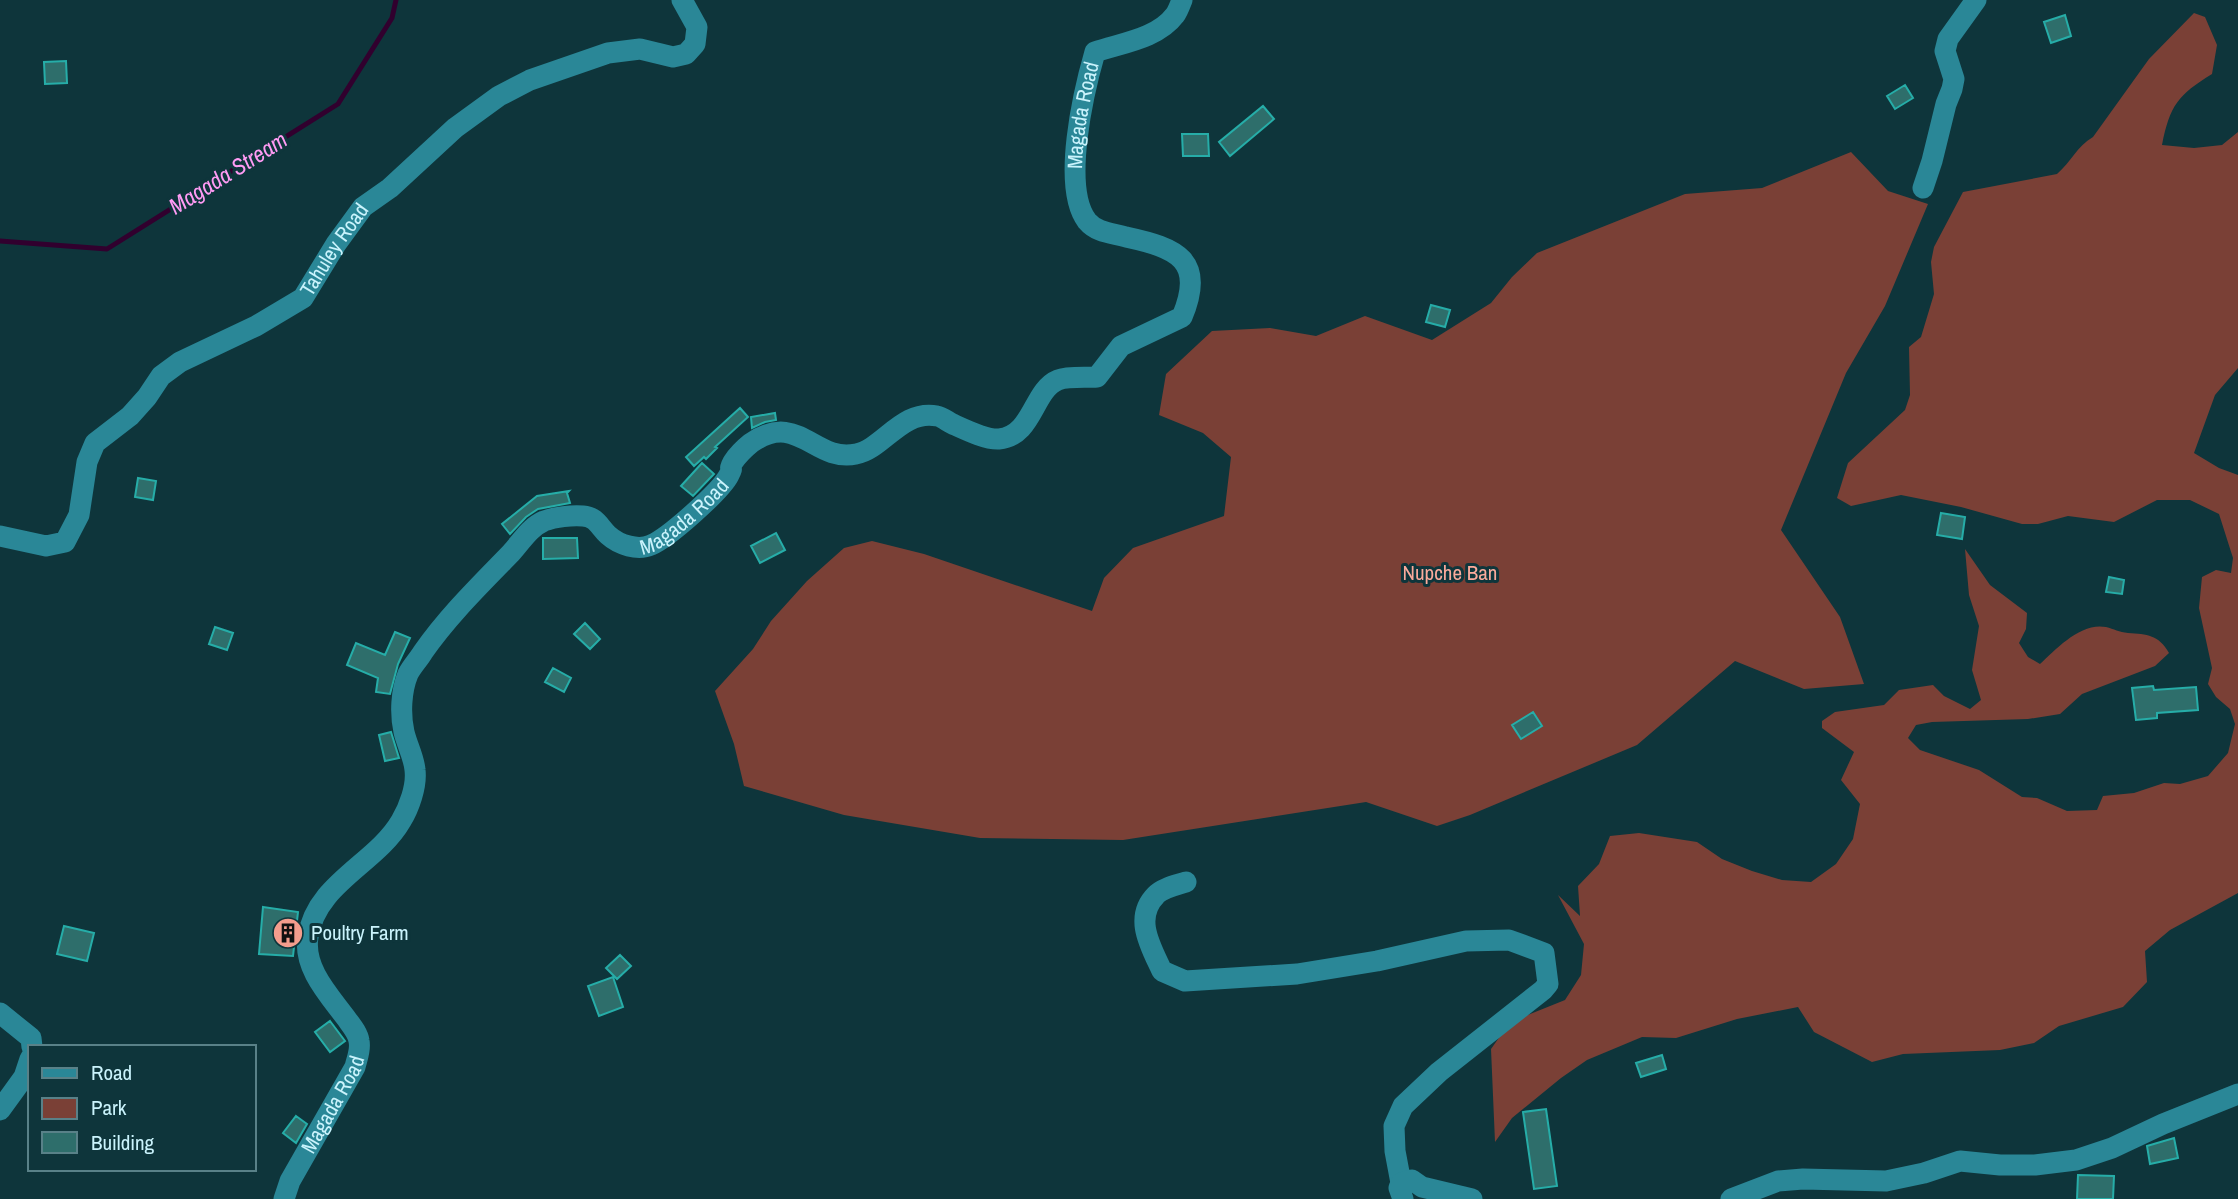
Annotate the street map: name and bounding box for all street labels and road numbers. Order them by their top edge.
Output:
street label: Magada Road [1060,58,1106,169]
street label: Tahuley Road [293,197,375,301]
street label: Magada Road [636,472,735,562]
street label: Magada Road [294,1052,371,1158]

